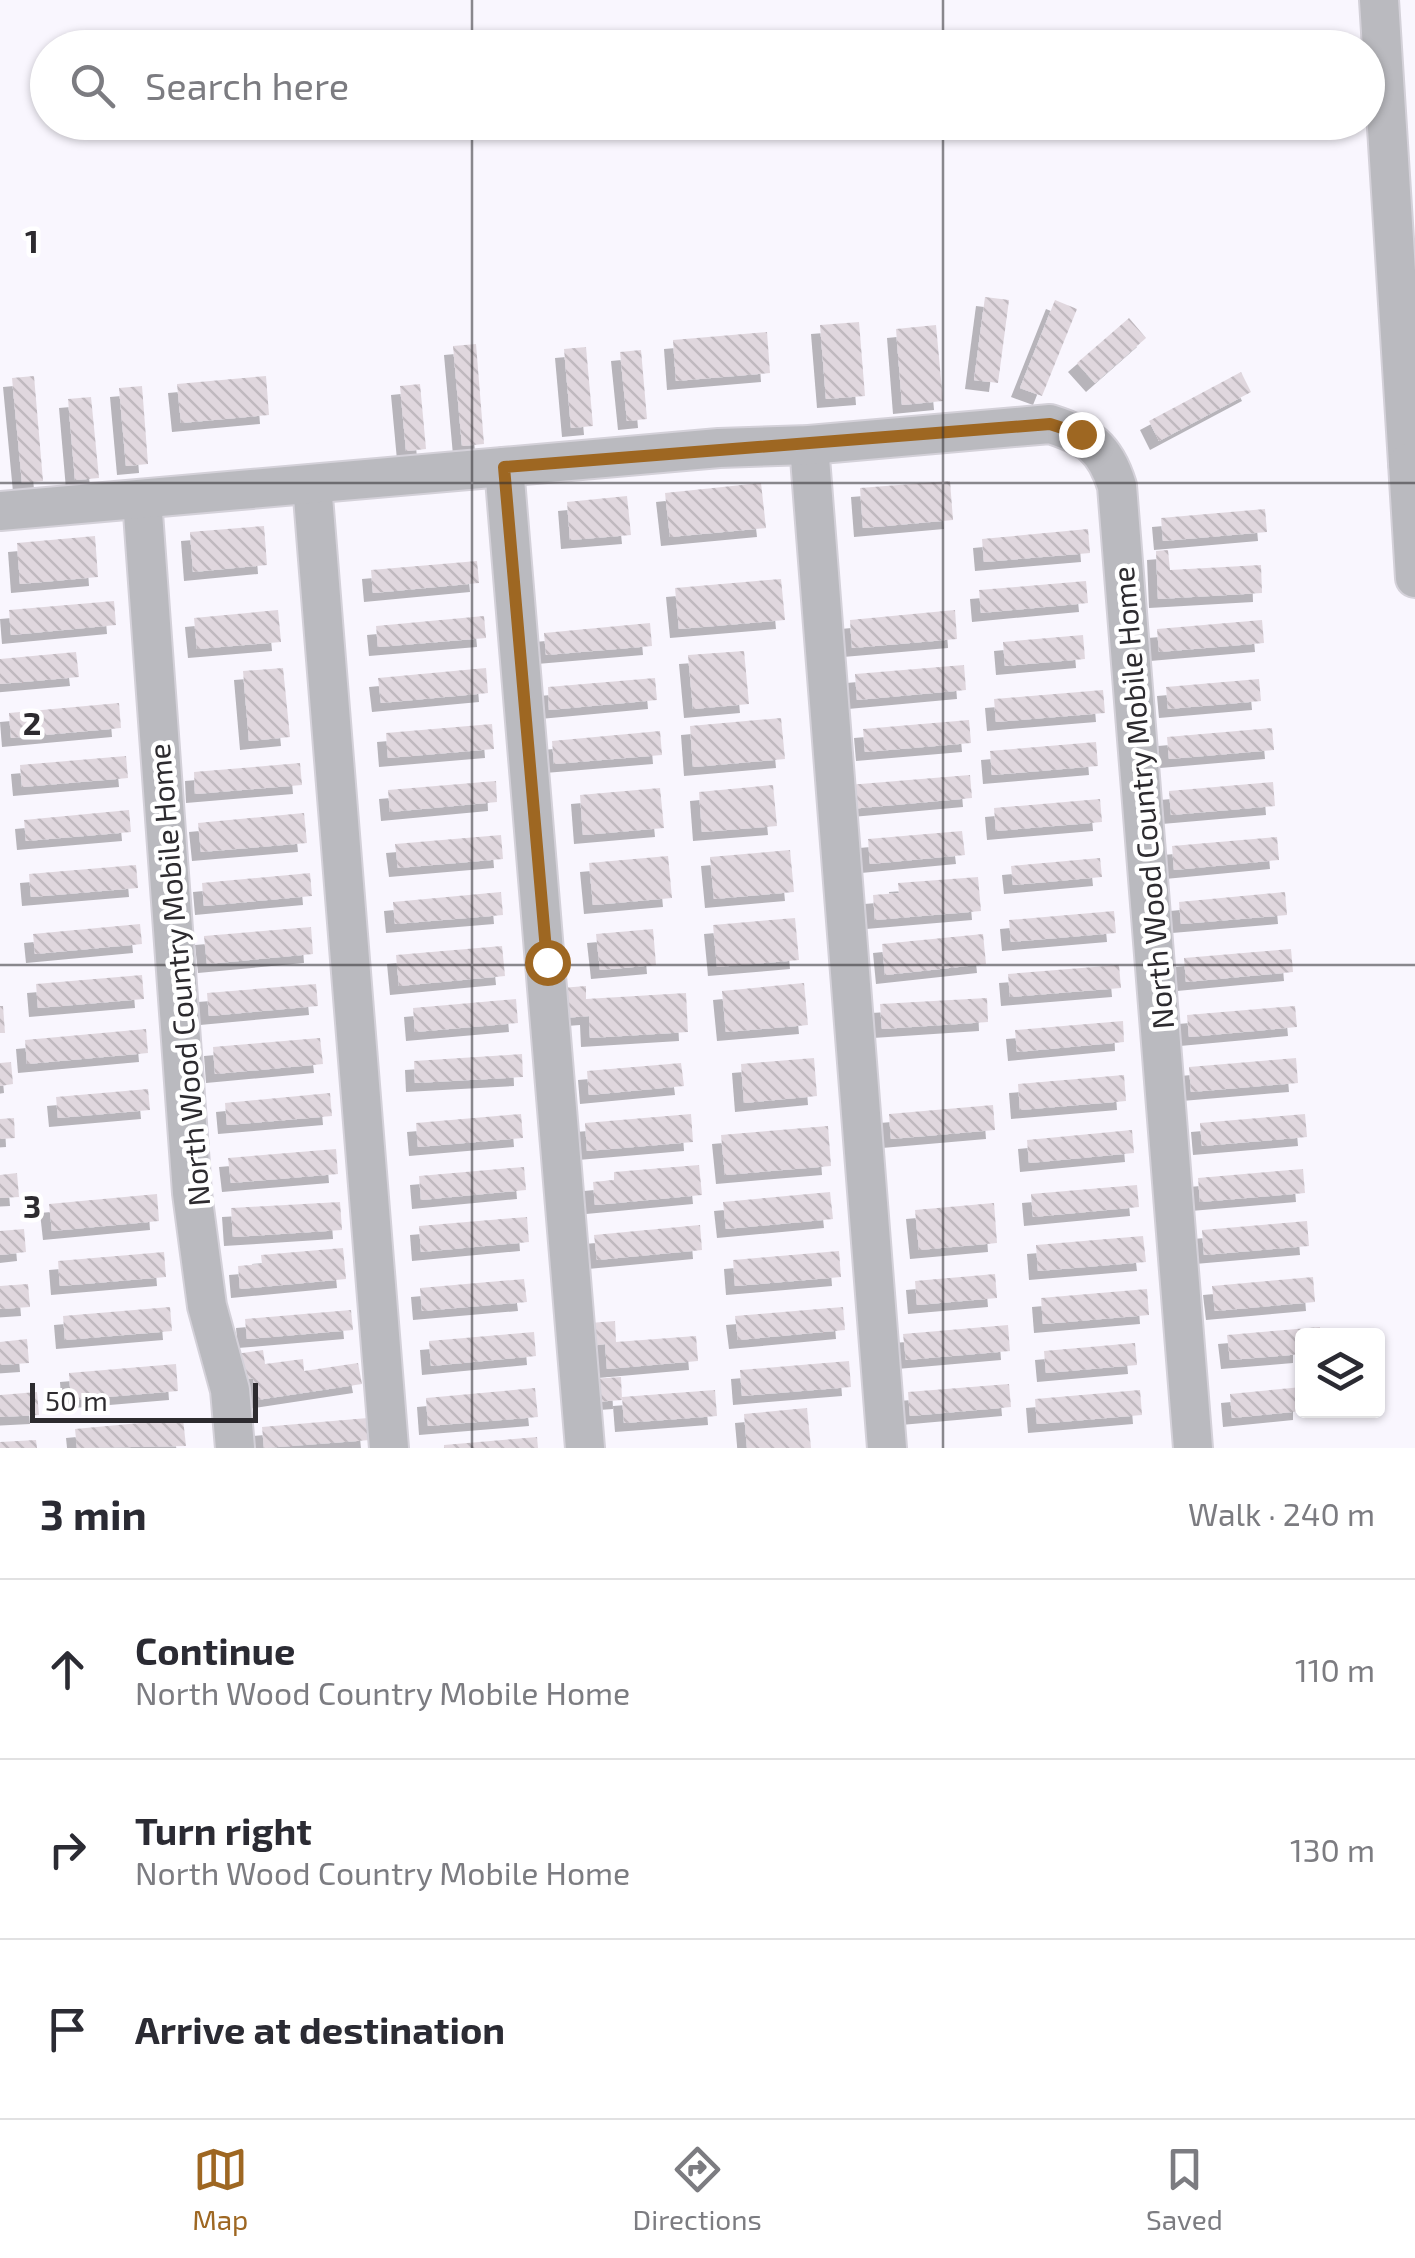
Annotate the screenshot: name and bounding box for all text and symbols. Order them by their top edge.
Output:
search box [30,30,1385,140]
icon: search [65,58,120,113]
text: Search here [145,62,349,108]
text: 1 [25,221,39,259]
route end [1059,412,1105,458]
street label: North Wood Country Mobile Home [1104,565,1180,1031]
text: 2 [23,703,41,741]
street label: North Wood Country Mobile Home [140,742,216,1208]
route start [525,940,571,986]
text: 3 [23,1186,41,1224]
map controls [1295,1328,1385,1418]
button: layers [1295,1328,1385,1418]
scale bar [30,1378,258,1422]
text: 50 m [45,1383,108,1417]
text: 3 min [40,1488,147,1538]
text: Walk · 240 m [1188,1494,1375,1532]
text: Continue [135,1627,295,1673]
icon: ahead [40,1642,95,1697]
text: 110 m [1295,1650,1375,1688]
text: North Wood Country Mobile Home [135,1673,630,1711]
text: Turn right [135,1807,312,1853]
icon: right [40,1822,95,1877]
text: 130 m [1290,1830,1375,1868]
text: North Wood Country Mobile Home [135,1853,630,1891]
icon: arrive [40,2002,95,2057]
text: Arrive at destination [135,2006,505,2052]
tab: Map [192,2142,248,2236]
tab: Directions [633,2142,762,2236]
tab: Saved [1146,2142,1223,2236]

